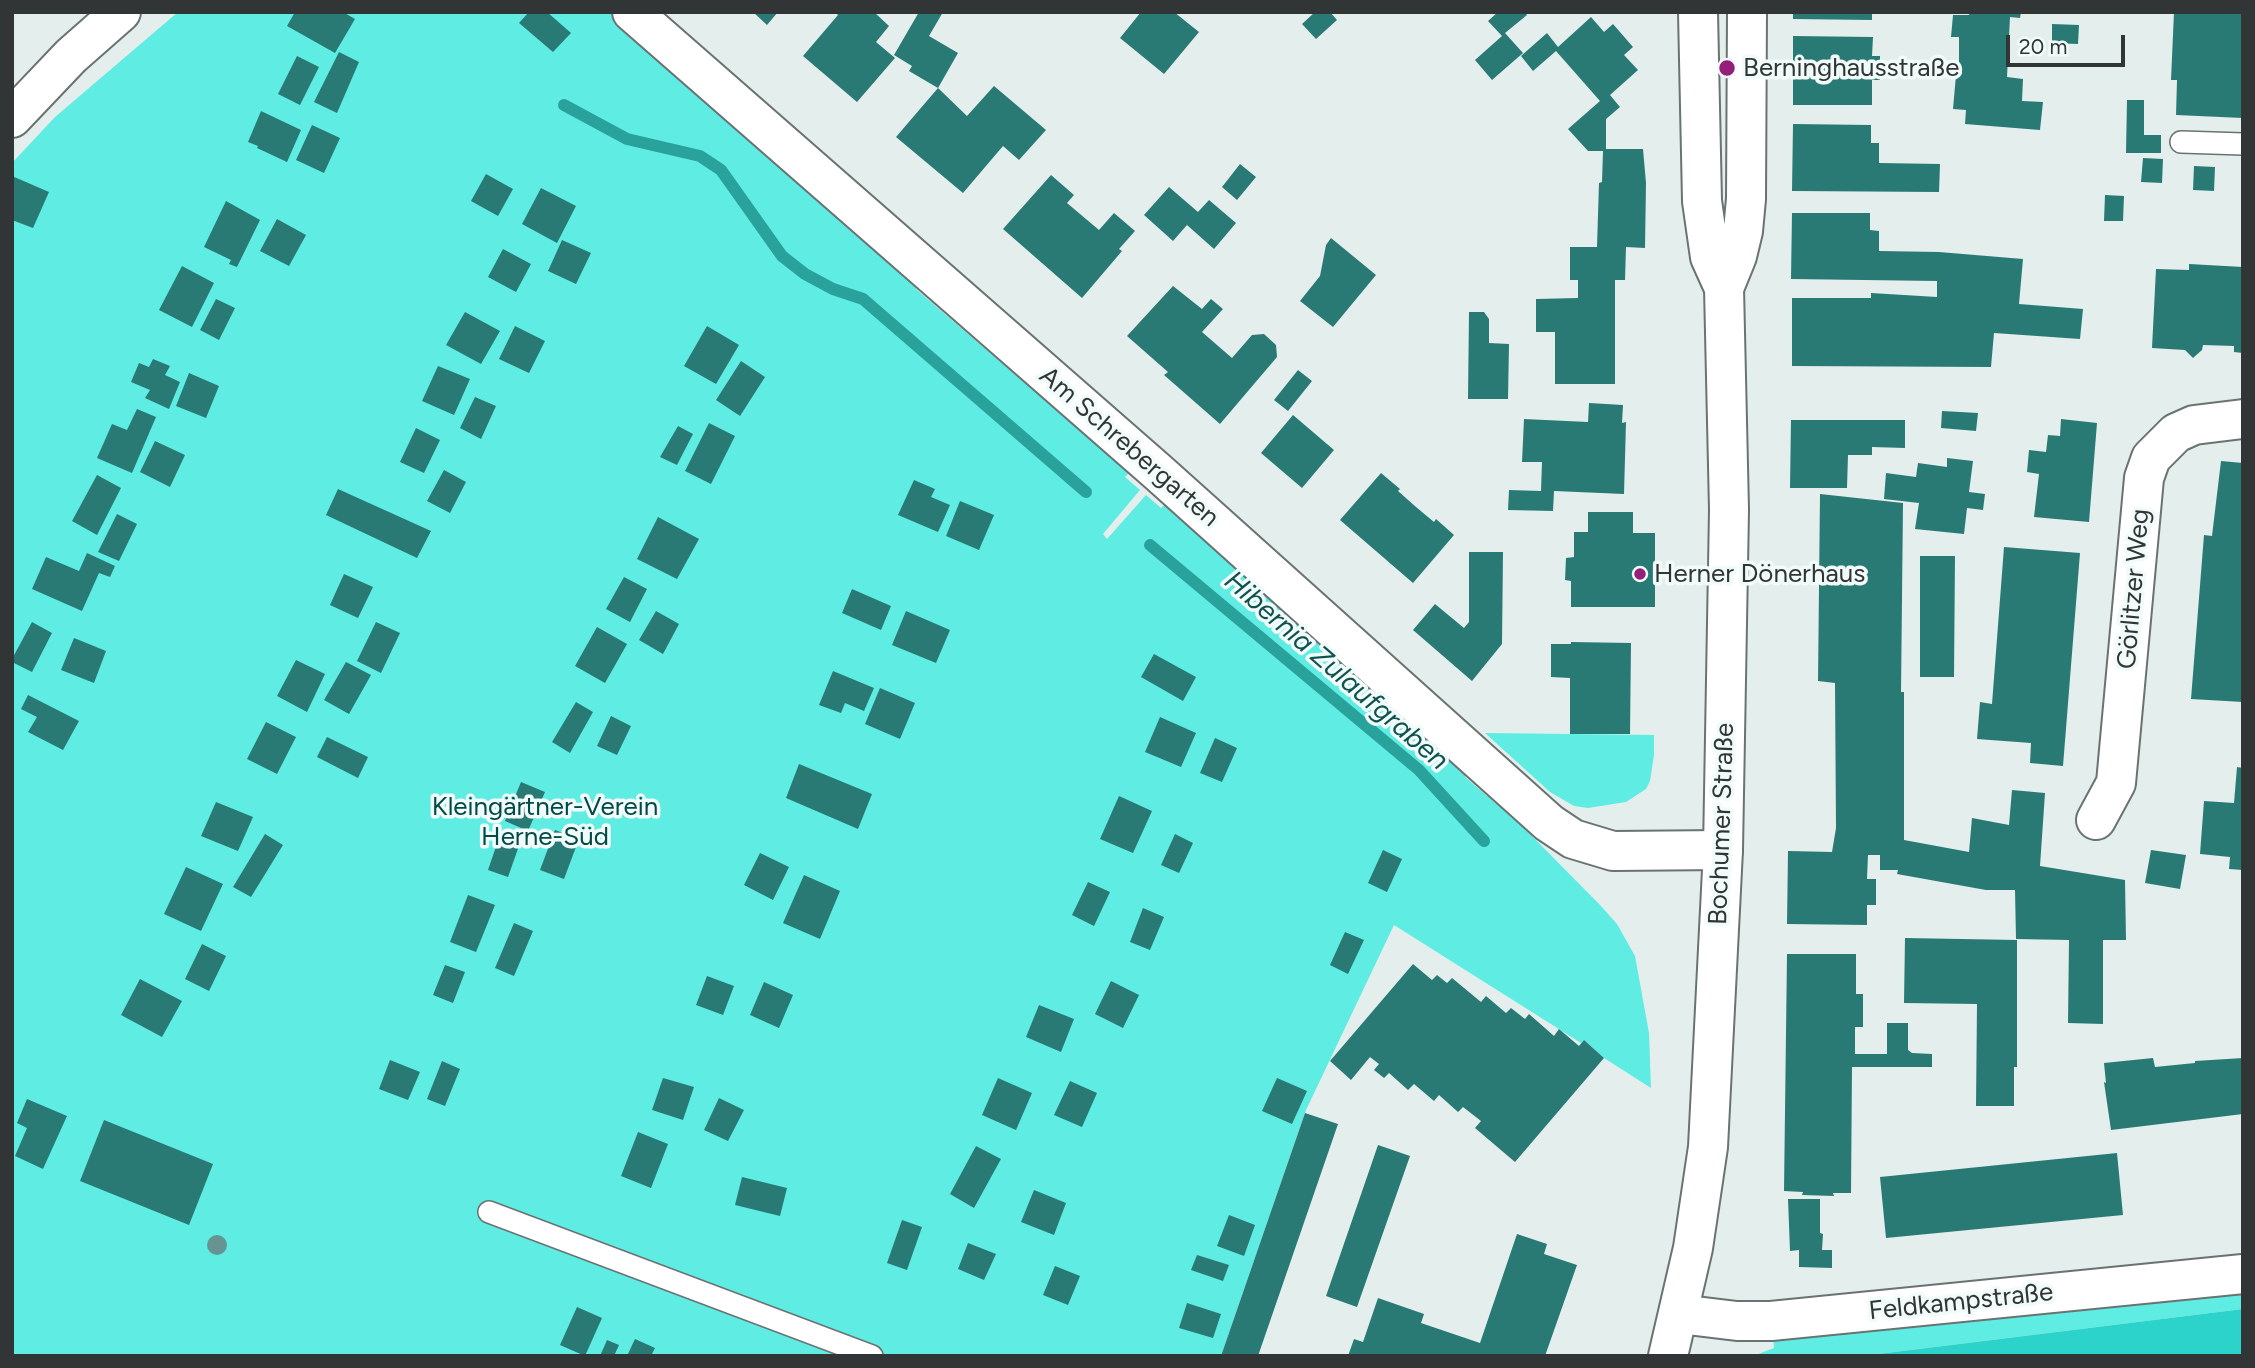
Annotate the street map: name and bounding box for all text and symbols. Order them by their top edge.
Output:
scale bar [2010,21,2129,65]
text: 20 m [2019,34,2067,59]
place label: Berninghausstraße [1743,52,1959,84]
marker: Berninghausstraße [1717,58,1737,78]
street label: Am Schrebergarten [1033,361,1225,533]
street label: Görlitzer Weg [2111,508,2157,670]
place label: Herner Dönerhaus [1654,558,1865,590]
water label: Hibernia Zulaufgraben [1217,564,1455,778]
marker: Herner Dönerhaus [1632,566,1648,582]
street label: Bochumer Straße [1703,722,1741,926]
park label: Kleingärtner-Verein Herne-Süd [432,791,658,852]
street label: Feldkampstraße [1867,1277,2055,1327]

